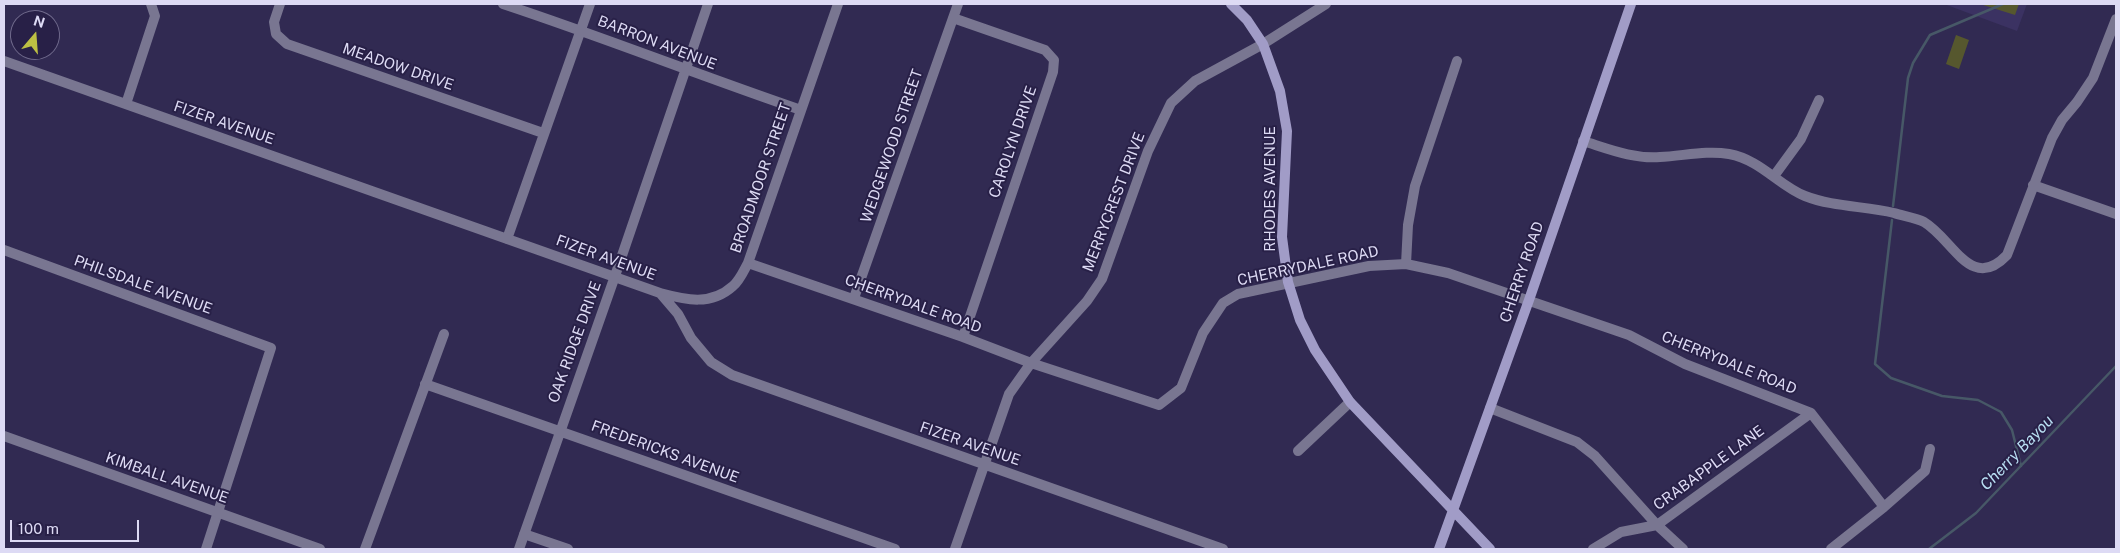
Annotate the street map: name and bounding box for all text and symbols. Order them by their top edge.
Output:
north arrow [10,10,60,60]
text: N [32,12,47,31]
street label: BARRON AVENUE [595,12,719,74]
street label: MEADOW DRIVE [340,40,456,94]
street label: WEDGEWOOD STREET [857,67,927,225]
street label: CAROLYN DRIVE [985,84,1041,200]
street label: FIZER AVENUE [171,97,277,149]
street label: BROADMOOR STREET [727,101,795,255]
street label: RHODES AVENUE [1261,126,1279,252]
street label: MERRYCREST DRIVE [1079,130,1149,274]
street label: CHERRY ROAD [1496,219,1548,325]
street label: FIZER AVENUE [553,232,659,284]
street label: CHERRYDALE ROAD [1236,242,1380,290]
street label: PHILSDALE AVENUE [71,252,215,318]
street label: CHERRYDALE ROAD [842,271,984,337]
street label: OAK RIDGE DRIVE [545,279,605,405]
street label: CHERRYDALE ROAD [1659,328,1799,398]
water label: Cherry Bayou [1976,411,2058,495]
street label: FREDERICKS AVENUE [589,417,741,487]
street label: FIZER AVENUE [917,418,1023,470]
street label: CRABAPPLE LANE [1650,422,1768,514]
street label: KIMBALL AVENUE [103,449,231,507]
scale bar [12,510,141,542]
text: 100 m [18,520,59,537]

